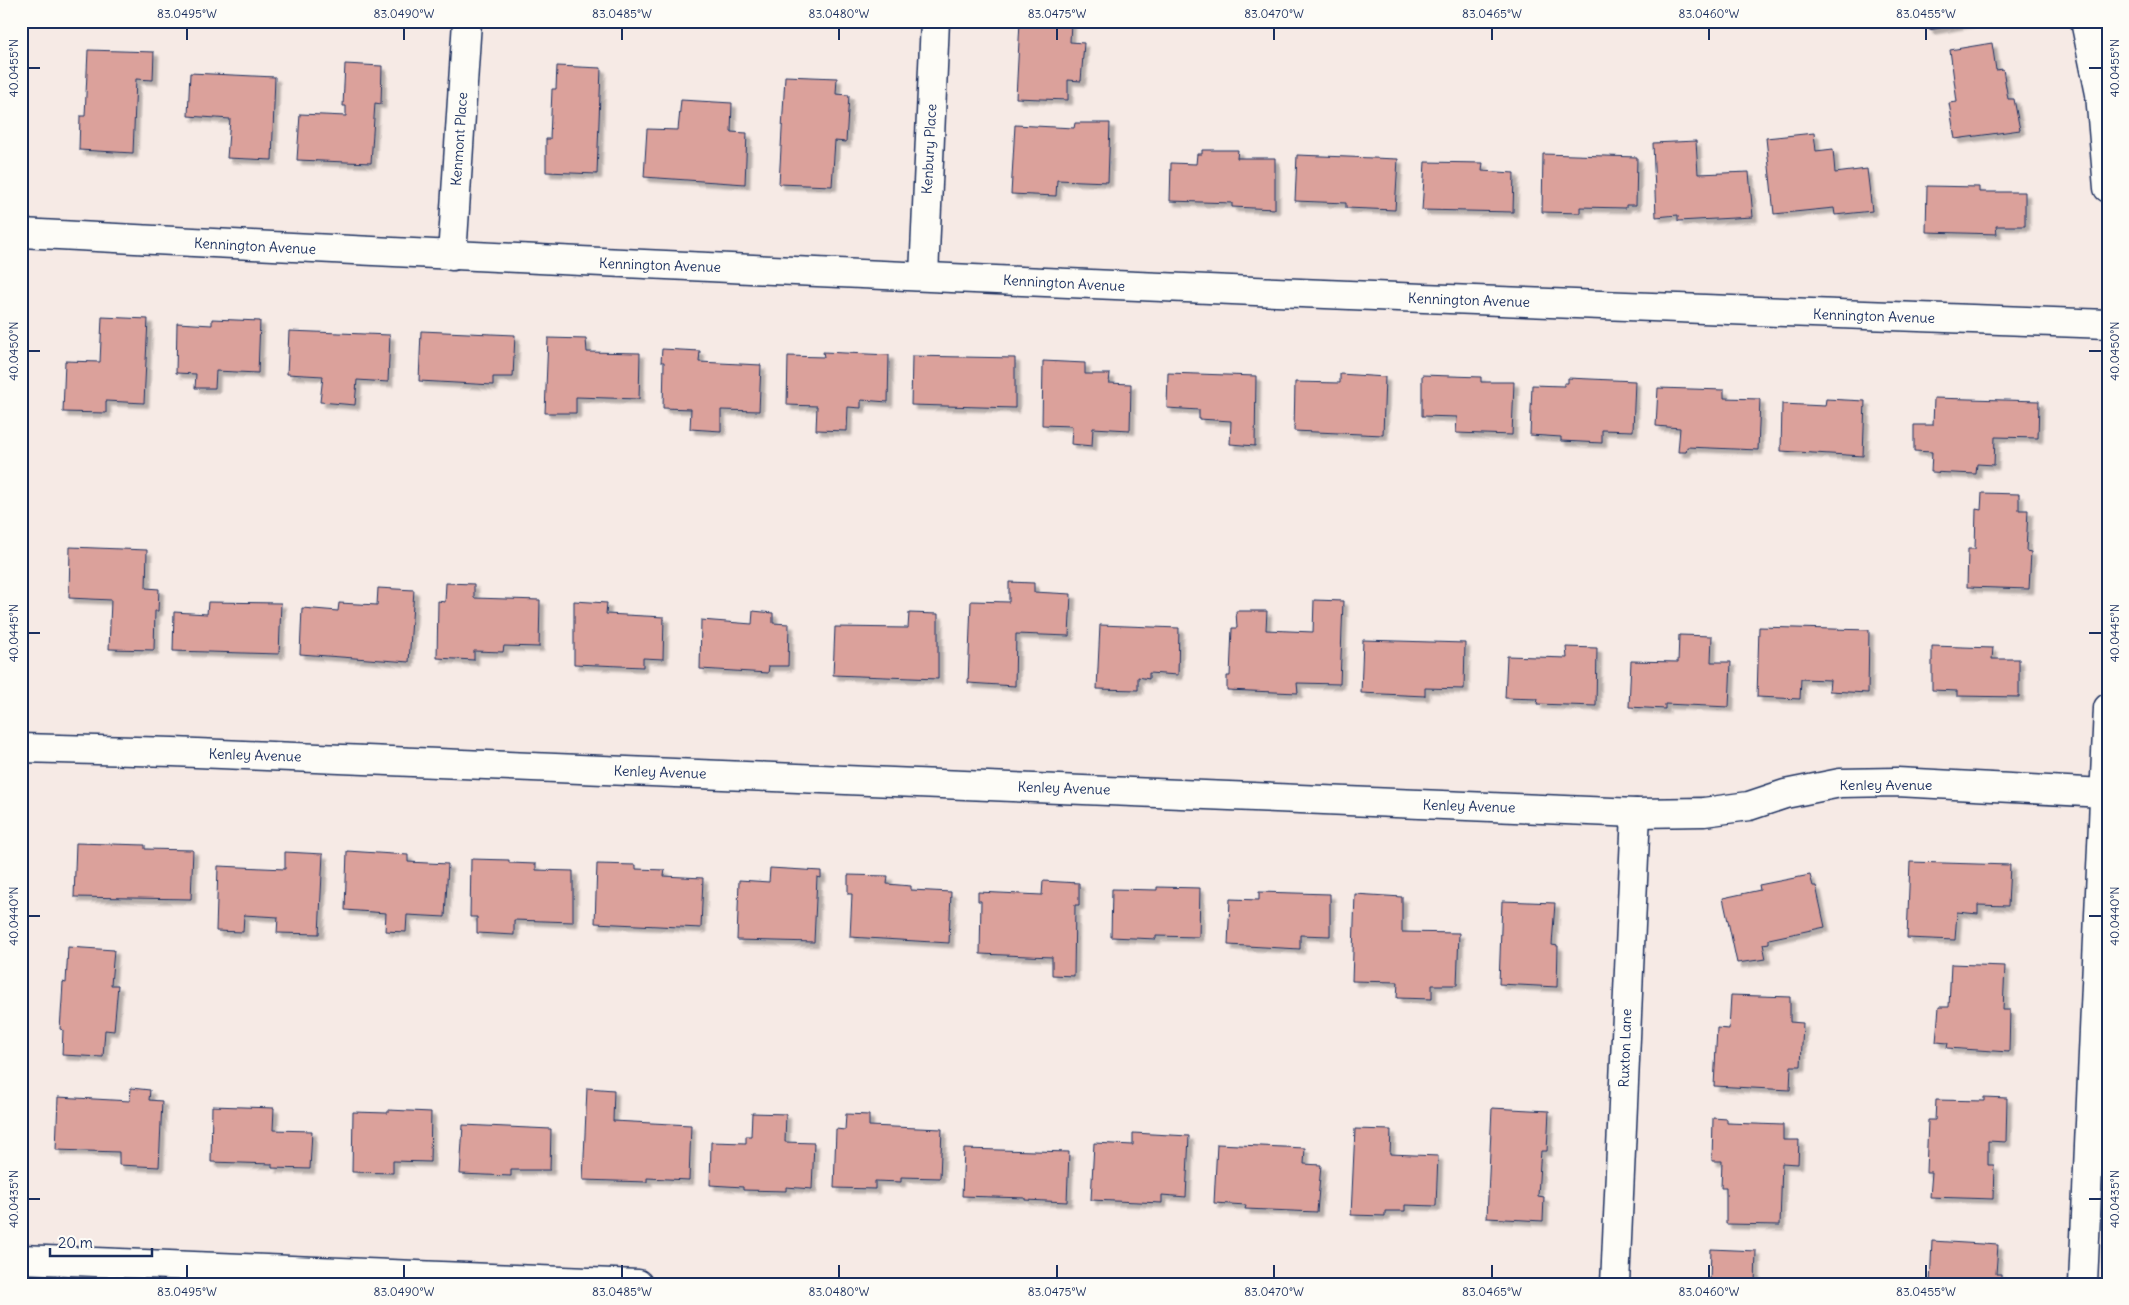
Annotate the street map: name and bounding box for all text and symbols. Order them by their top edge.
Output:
text: 83.0495°W [157,6,217,21]
text: 83.0490°W [374,6,434,21]
text: 83.0485°W [592,6,652,21]
text: 83.0480°W [809,6,869,21]
text: 83.0475°W [1028,6,1086,21]
text: 83.0470°W [1244,6,1304,21]
text: 83.0465°W [1462,6,1522,21]
text: 83.0460°W [1679,6,1739,21]
text: 83.0455°W [1896,6,1956,21]
text: 40.0455°N [6,39,21,97]
text: 40.0455°N [2107,39,2122,97]
street label: Kenmont Place [447,91,471,187]
street label: Kenbury Place [918,103,940,195]
street label: Kennington Avenue [194,234,316,258]
street label: Kennington Avenue [599,254,721,276]
street label: Kennington Avenue [1003,271,1125,295]
street label: Kennington Avenue [1408,289,1530,311]
street label: Kennington Avenue [1813,305,1935,327]
text: 40.0450°N [6,321,21,381]
text: 40.0450°N [2107,321,2122,381]
text: 40.0445°N [6,604,21,662]
text: 40.0445°N [2107,604,2122,662]
street label: Kenley Avenue [208,744,302,766]
street label: Kenley Avenue [613,761,707,783]
street label: Kenley Avenue [1840,776,1932,794]
street label: Kenley Avenue [1017,777,1111,799]
street label: Kenley Avenue [1422,795,1516,817]
text: 40.0440°N [6,886,21,946]
text: 40.0440°N [2107,886,2122,946]
street label: Ruxton Lane [1615,1008,1635,1088]
text: 40.0435°N [6,1170,21,1228]
text: 40.0435°N [2107,1170,2122,1228]
scale bar [50,1225,152,1257]
text: 20 m [58,1233,93,1252]
text: 83.0495°W [157,1284,217,1299]
text: 83.0490°W [374,1284,434,1299]
text: 83.0485°W [592,1284,652,1299]
text: 83.0480°W [809,1284,869,1299]
text: 83.0475°W [1028,1284,1086,1299]
text: 83.0470°W [1244,1284,1304,1299]
text: 83.0465°W [1462,1284,1522,1299]
text: 83.0460°W [1679,1284,1739,1299]
text: 83.0455°W [1896,1284,1956,1299]

